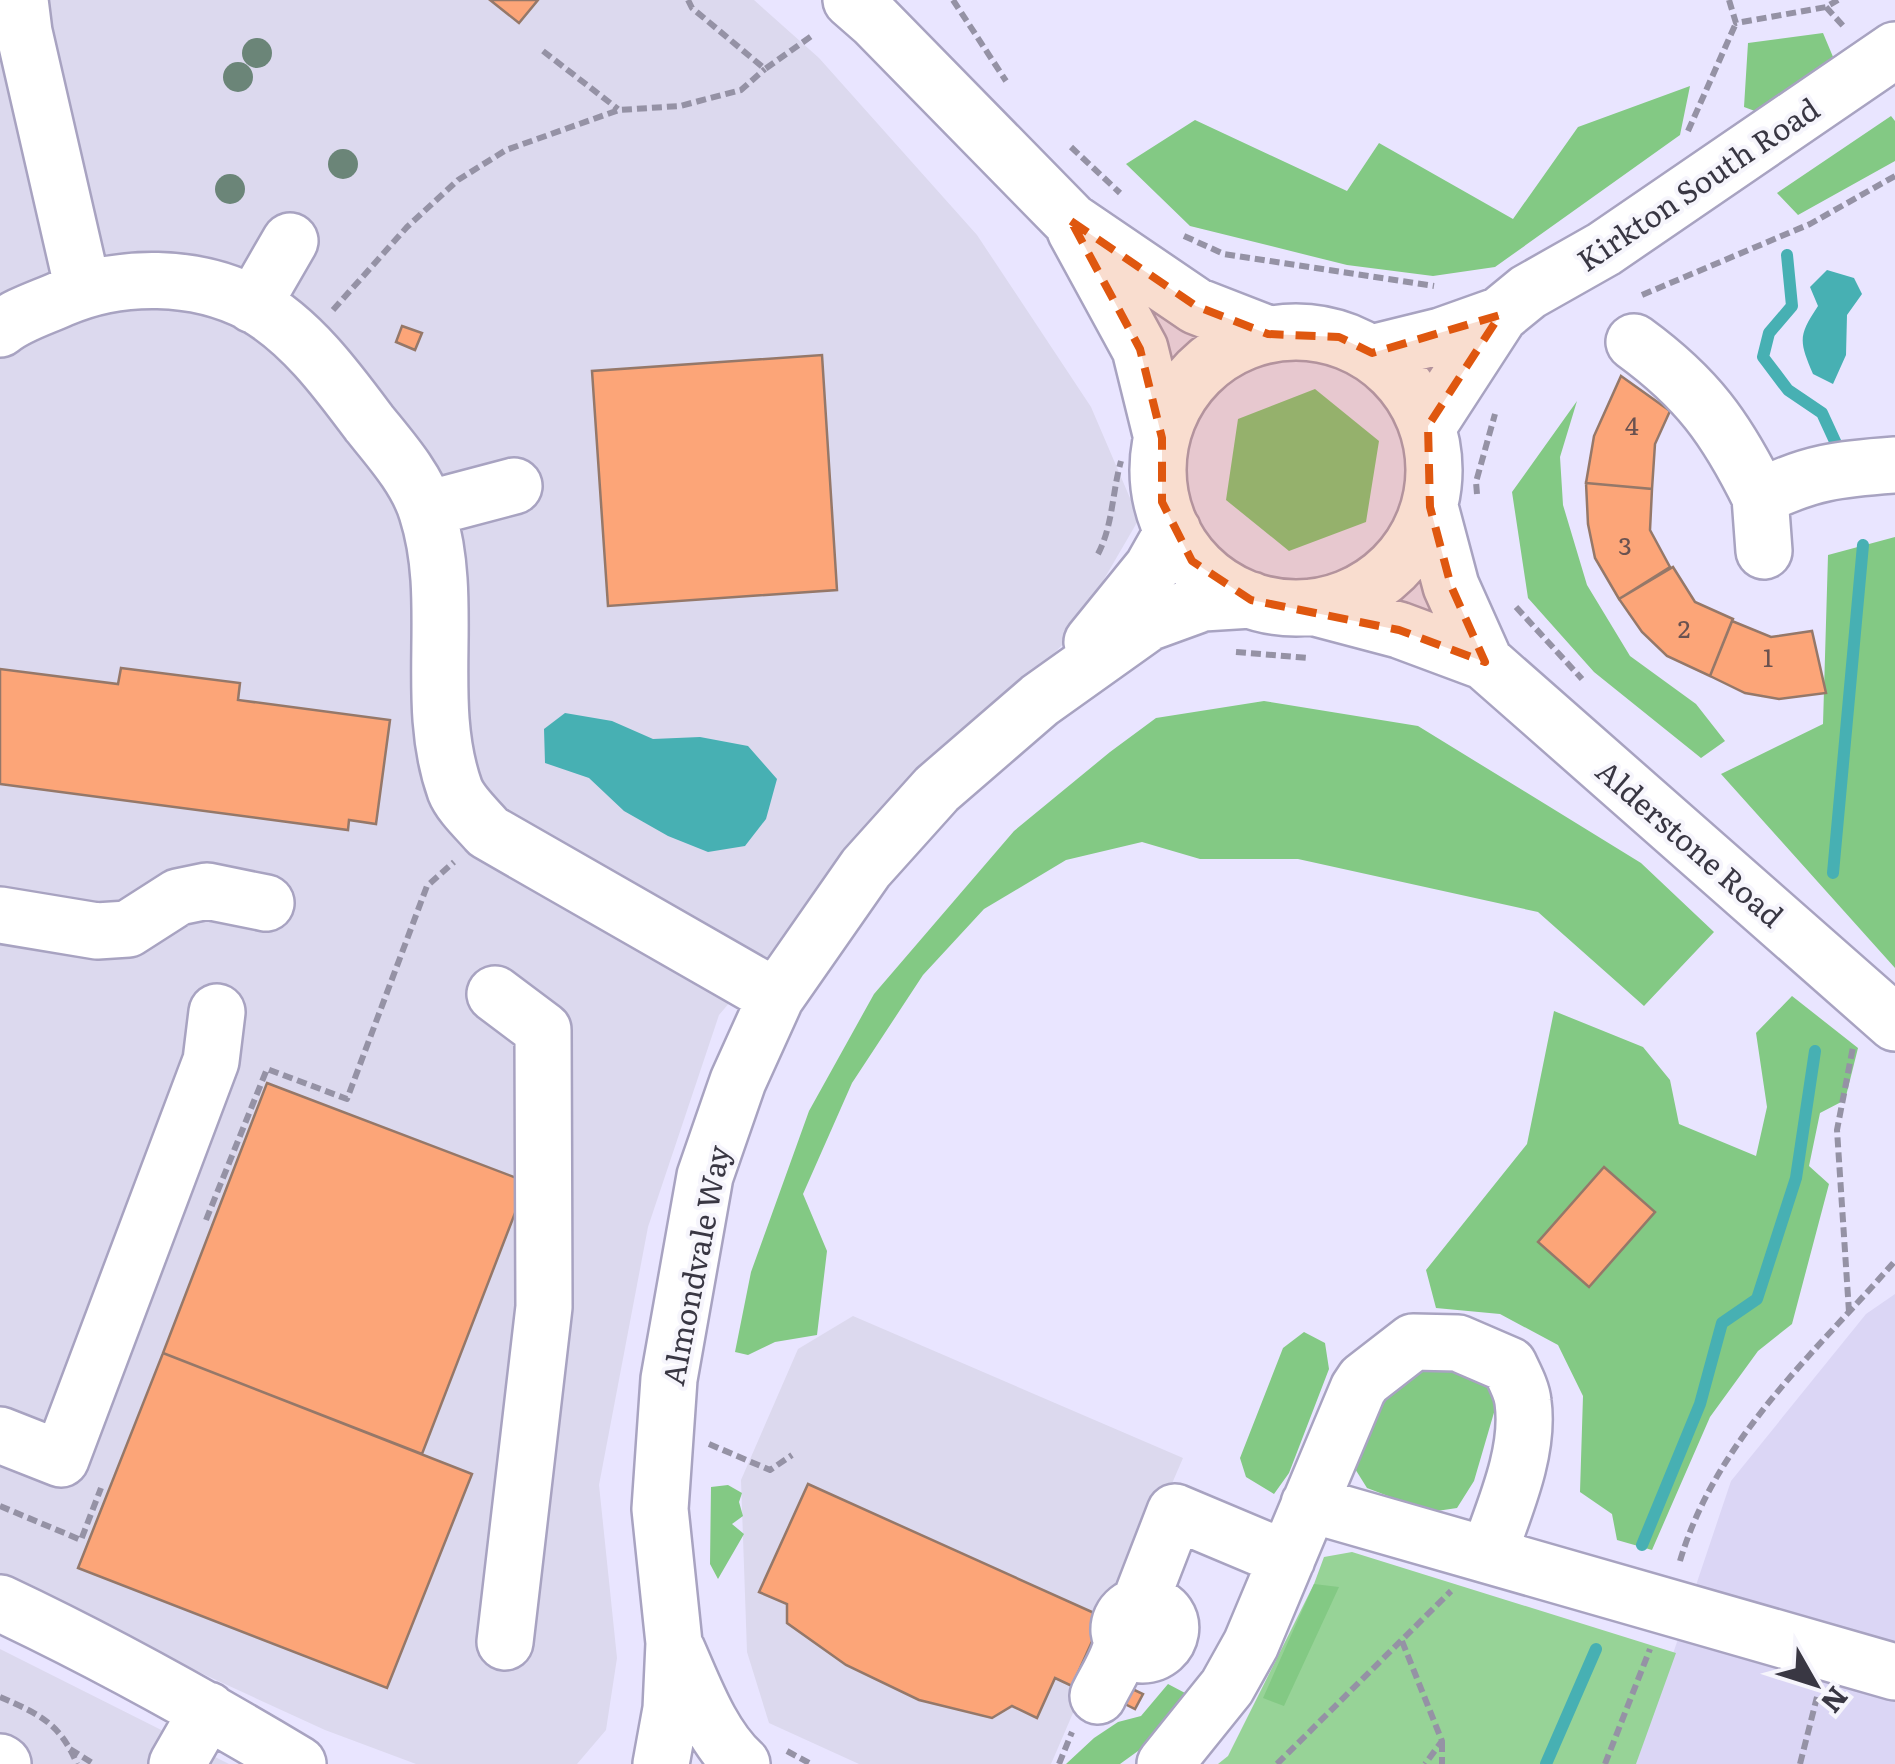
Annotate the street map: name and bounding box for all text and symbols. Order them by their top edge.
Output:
street label: Kirkton South Road [1567,85,1827,281]
house number: 4 [1625,406,1639,443]
house number: 3 [1618,526,1632,563]
house number: 2 [1678,609,1690,646]
house number: 1 [1763,638,1773,675]
street label: Alderstone Road [1588,748,1794,936]
street label: Almondvale Way [649,1140,739,1389]
north arrow [1765,1634,1865,1734]
text: N [1812,1679,1860,1723]

